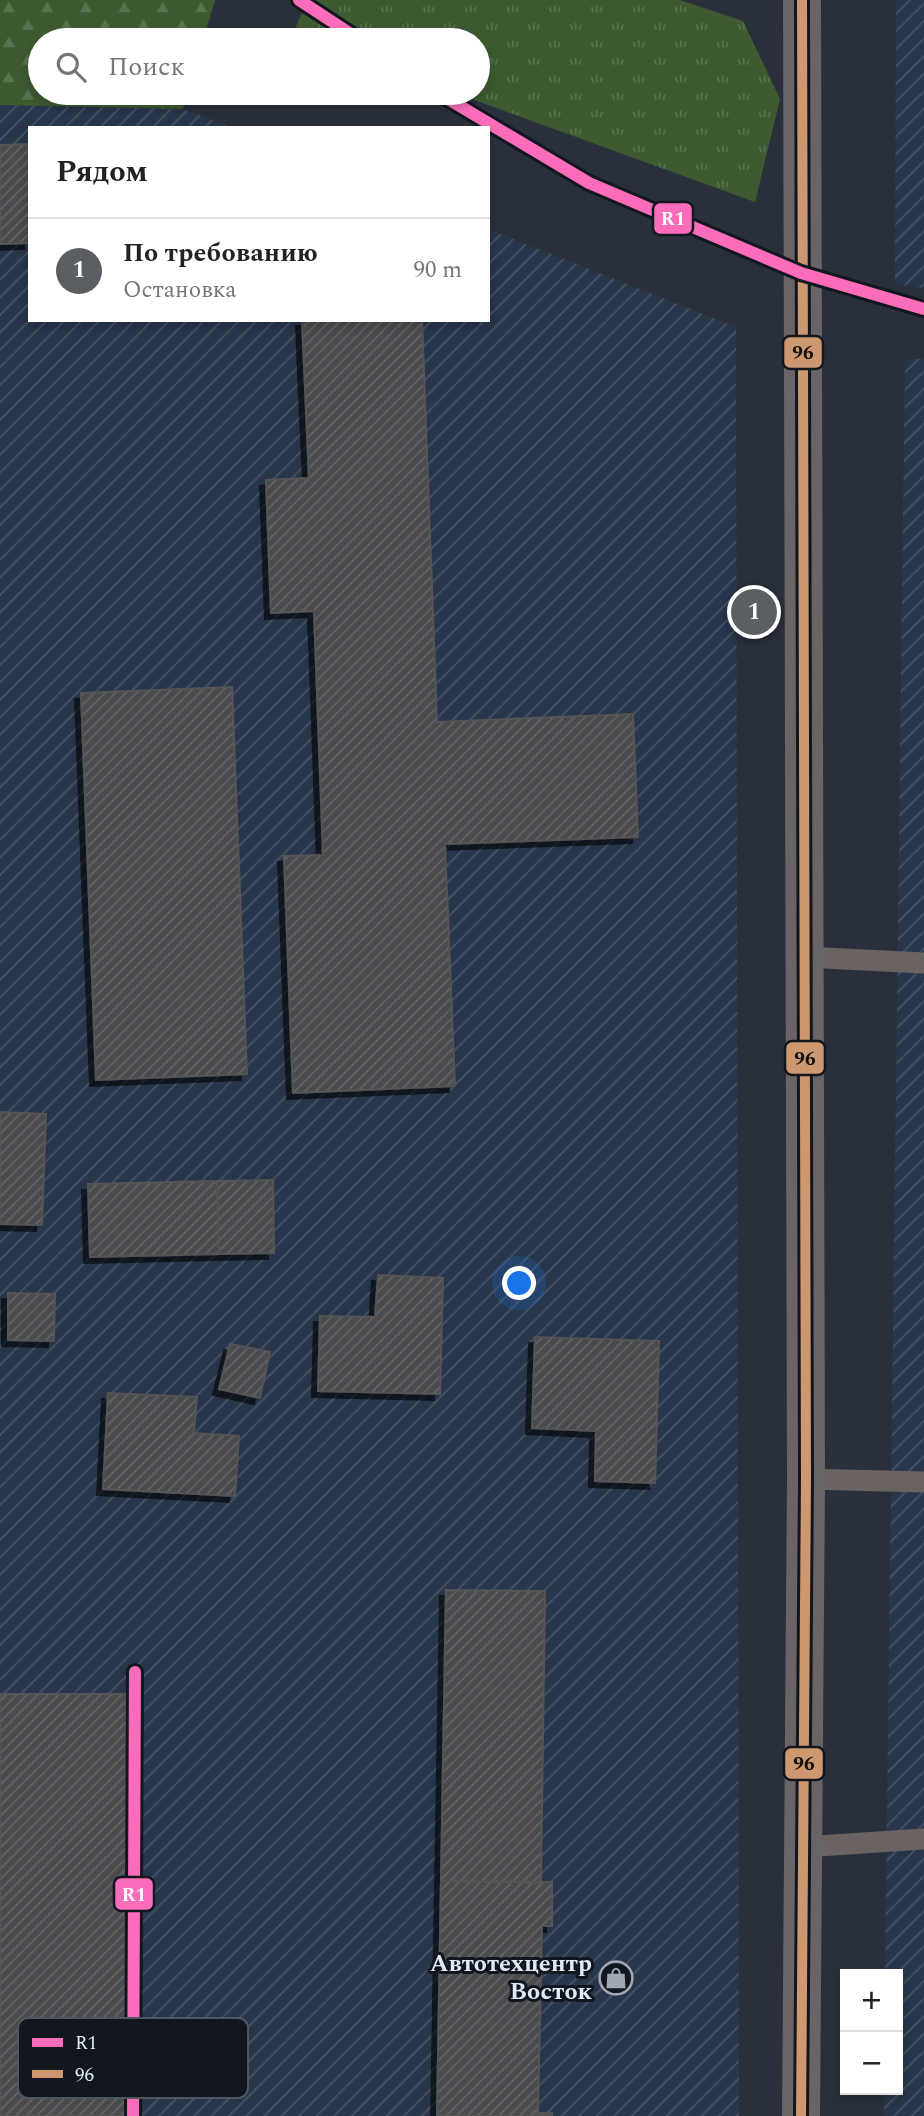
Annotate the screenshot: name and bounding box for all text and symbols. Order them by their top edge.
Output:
search box [28,28,490,105]
text: Поиск [108,47,185,87]
icon: search [52,48,90,86]
text: Рядом [56,149,148,195]
line badge: R1 [653,202,693,235]
text: R1 [661,205,685,234]
text: По требованию [123,233,318,273]
text: 1 [73,253,85,288]
text: 90 m [413,253,462,288]
text: Остановка [123,273,236,308]
line badge: 96 [783,336,823,369]
text: 96 [792,339,814,368]
pin: 1 [731,586,777,638]
line badge: 96 [785,1041,825,1075]
text: 96 [794,1045,816,1074]
your location [502,1266,536,1300]
line badge: 96 [784,1747,824,1780]
text: 96 [793,1750,815,1779]
line badge: R1 [114,1877,154,1911]
text: R1 [122,1881,146,1910]
place label: Автотехцентр Восток [430,1946,593,2010]
shop icon: Автотехцентр Восток [597,1959,635,1997]
map controls [840,1969,903,2095]
button: + [840,1969,903,2032]
legend [18,2018,248,2098]
text: R1 [75,2029,97,2058]
button: − [840,2032,903,2095]
text: 96 [75,2061,94,2090]

